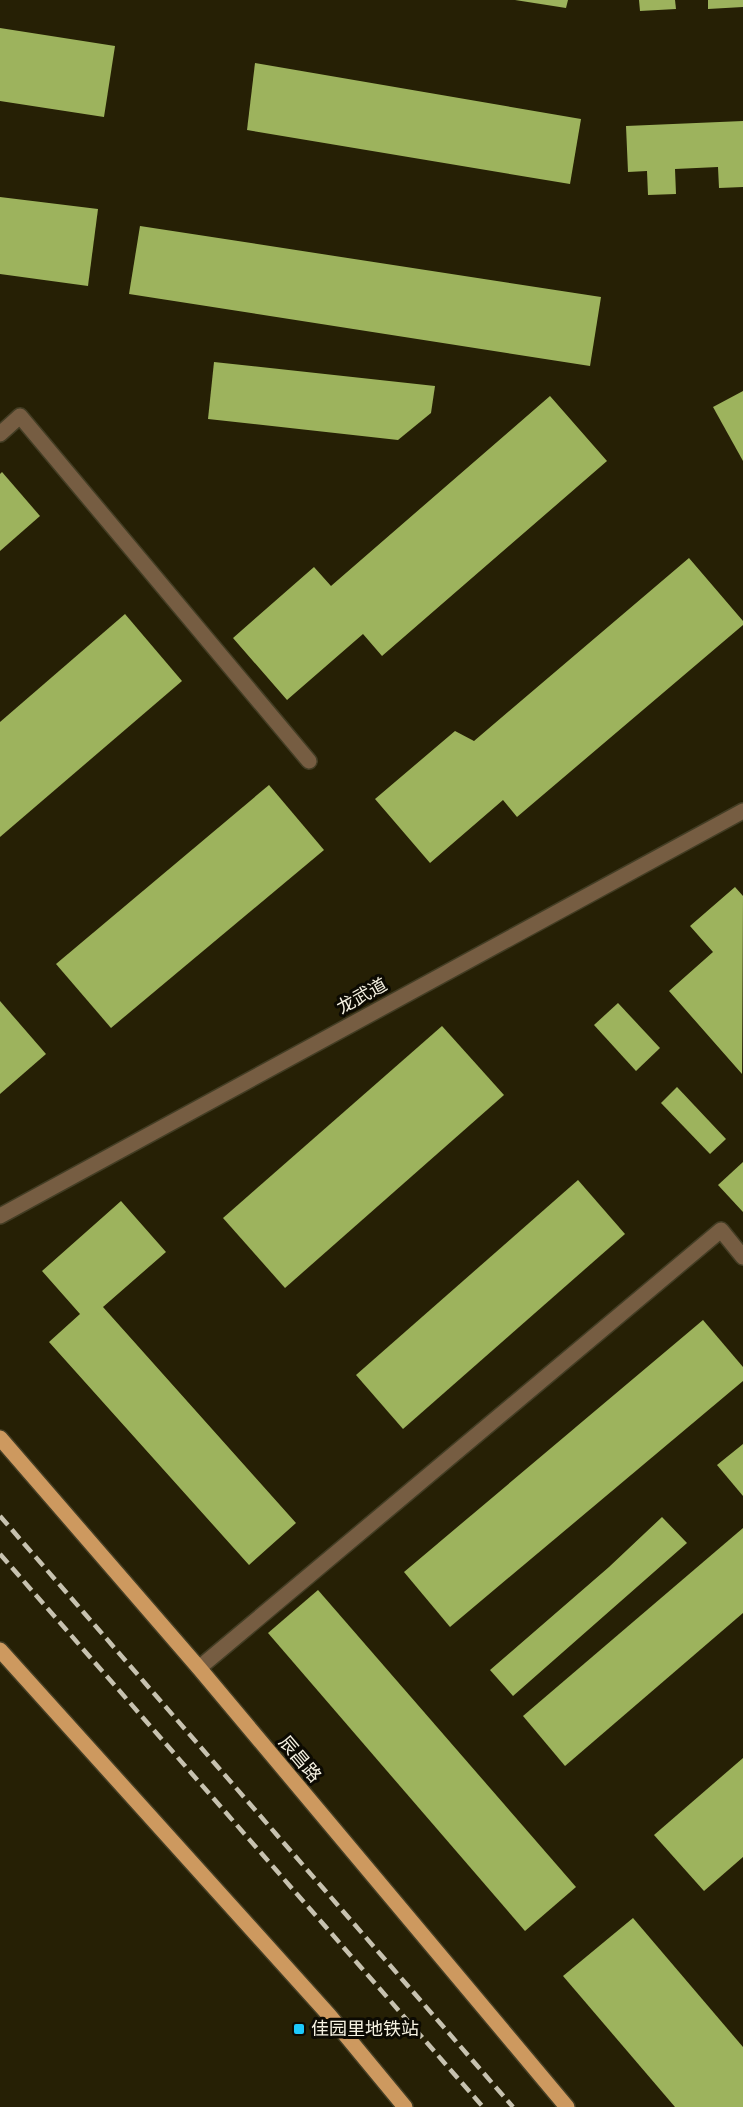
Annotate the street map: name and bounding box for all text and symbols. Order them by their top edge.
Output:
street label: 龙武道 [332,971,392,1020]
street label: 辰昌路 [273,1729,328,1788]
place label: 佳园里地铁站 [311,2015,419,2042]
marker: 佳园里地铁站 [292,2022,306,2036]

